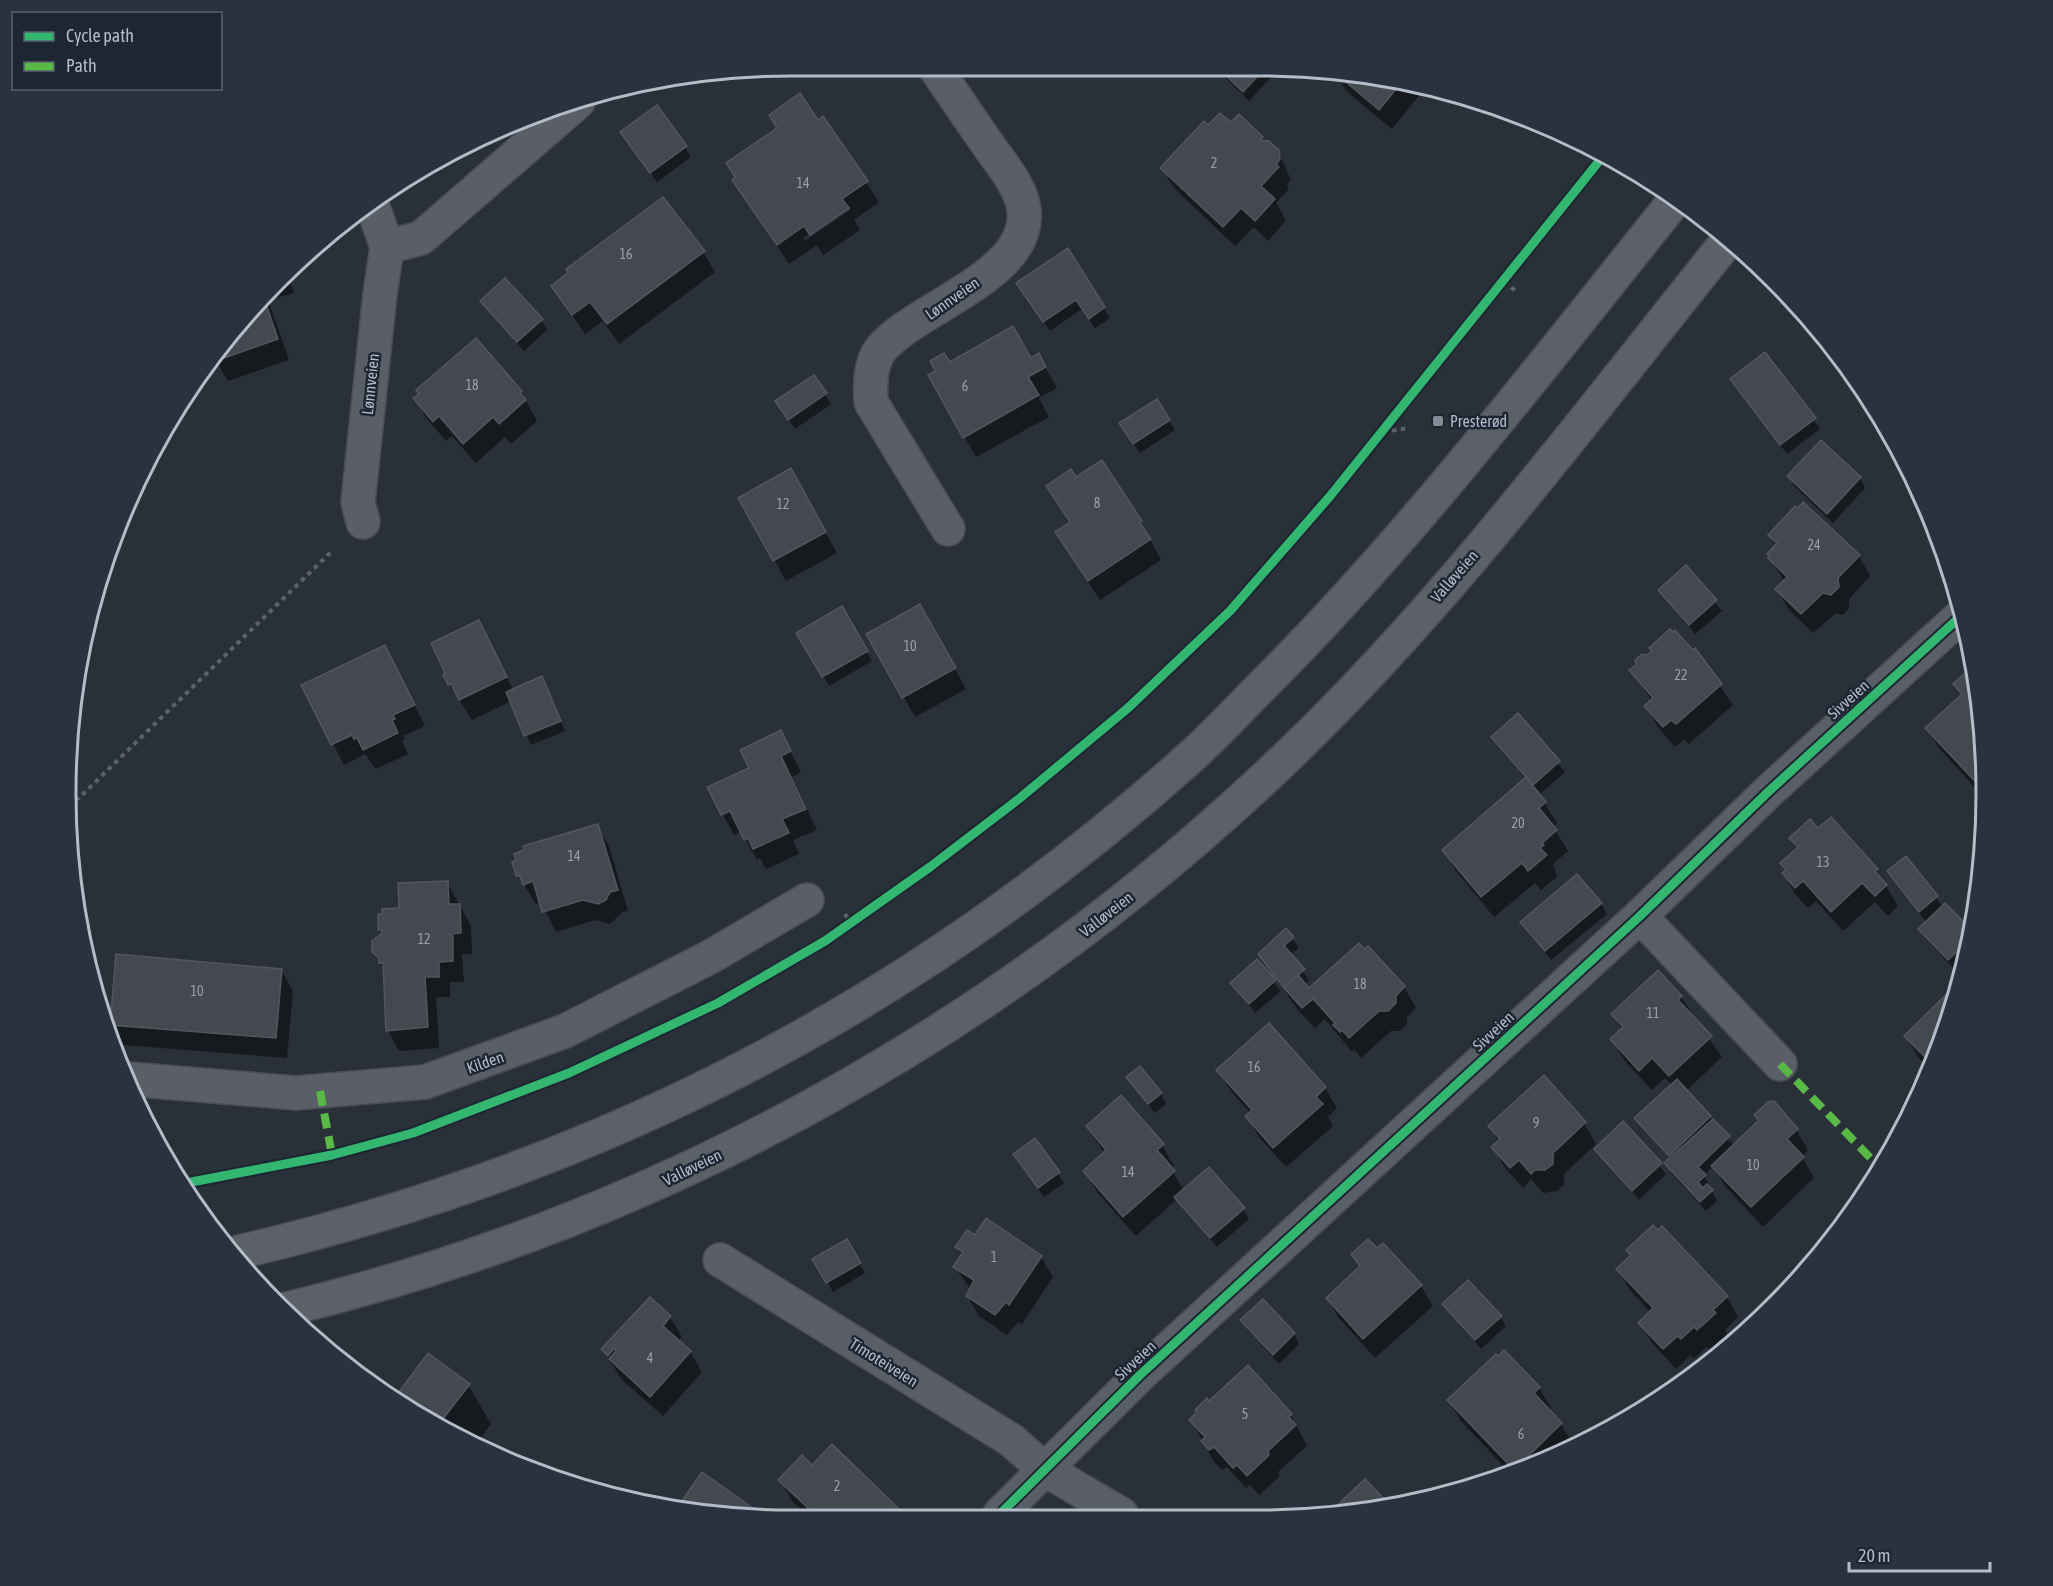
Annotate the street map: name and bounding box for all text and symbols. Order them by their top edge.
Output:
legend [12,12,222,90]
text: Cycle path [66,25,134,46]
text: Path [66,55,97,76]
house number: 2 [1211,155,1217,171]
house number: 14 [796,175,810,191]
house number: 16 [619,246,633,262]
street label: Lønnveien [922,273,982,323]
street label: Lønnveien [358,352,382,416]
house number: 18 [465,377,479,393]
house number: 6 [962,378,969,394]
place label: Presterød [1450,412,1507,430]
marker: Presterød [1431,414,1445,428]
house number: 8 [1094,495,1101,511]
house number: 12 [776,496,790,512]
house number: 24 [1807,537,1821,553]
street label: Valløveien [1427,546,1481,606]
house number: 10 [903,638,917,654]
house number: 22 [1674,667,1688,683]
street label: Sivveien [1824,676,1872,722]
house number: 20 [1511,815,1525,831]
house number: 14 [567,848,581,864]
house number: 13 [1816,854,1830,870]
street label: Valløveien [1076,888,1136,940]
house number: 12 [417,931,431,947]
house number: 18 [1353,976,1367,992]
house number: 10 [190,983,204,999]
house number: 11 [1646,1005,1660,1021]
street label: Sivveien [1469,1008,1517,1054]
street label: Kilden [464,1047,506,1077]
house number: 16 [1247,1059,1261,1075]
house number: 9 [1533,1115,1539,1131]
street label: Valløveien [660,1145,724,1189]
house number: 10 [1746,1157,1760,1173]
house number: 14 [1121,1164,1135,1180]
house number: 1 [991,1249,997,1265]
street label: Timoteiveien [846,1334,922,1390]
street label: Sivveien [1111,1337,1159,1383]
house number: 4 [647,1350,654,1366]
house number: 5 [1242,1406,1248,1422]
house number: 6 [1518,1426,1525,1442]
house number: 2 [834,1478,840,1494]
scale bar [1849,1535,1990,1573]
text: 20 m [1858,1545,1890,1566]

